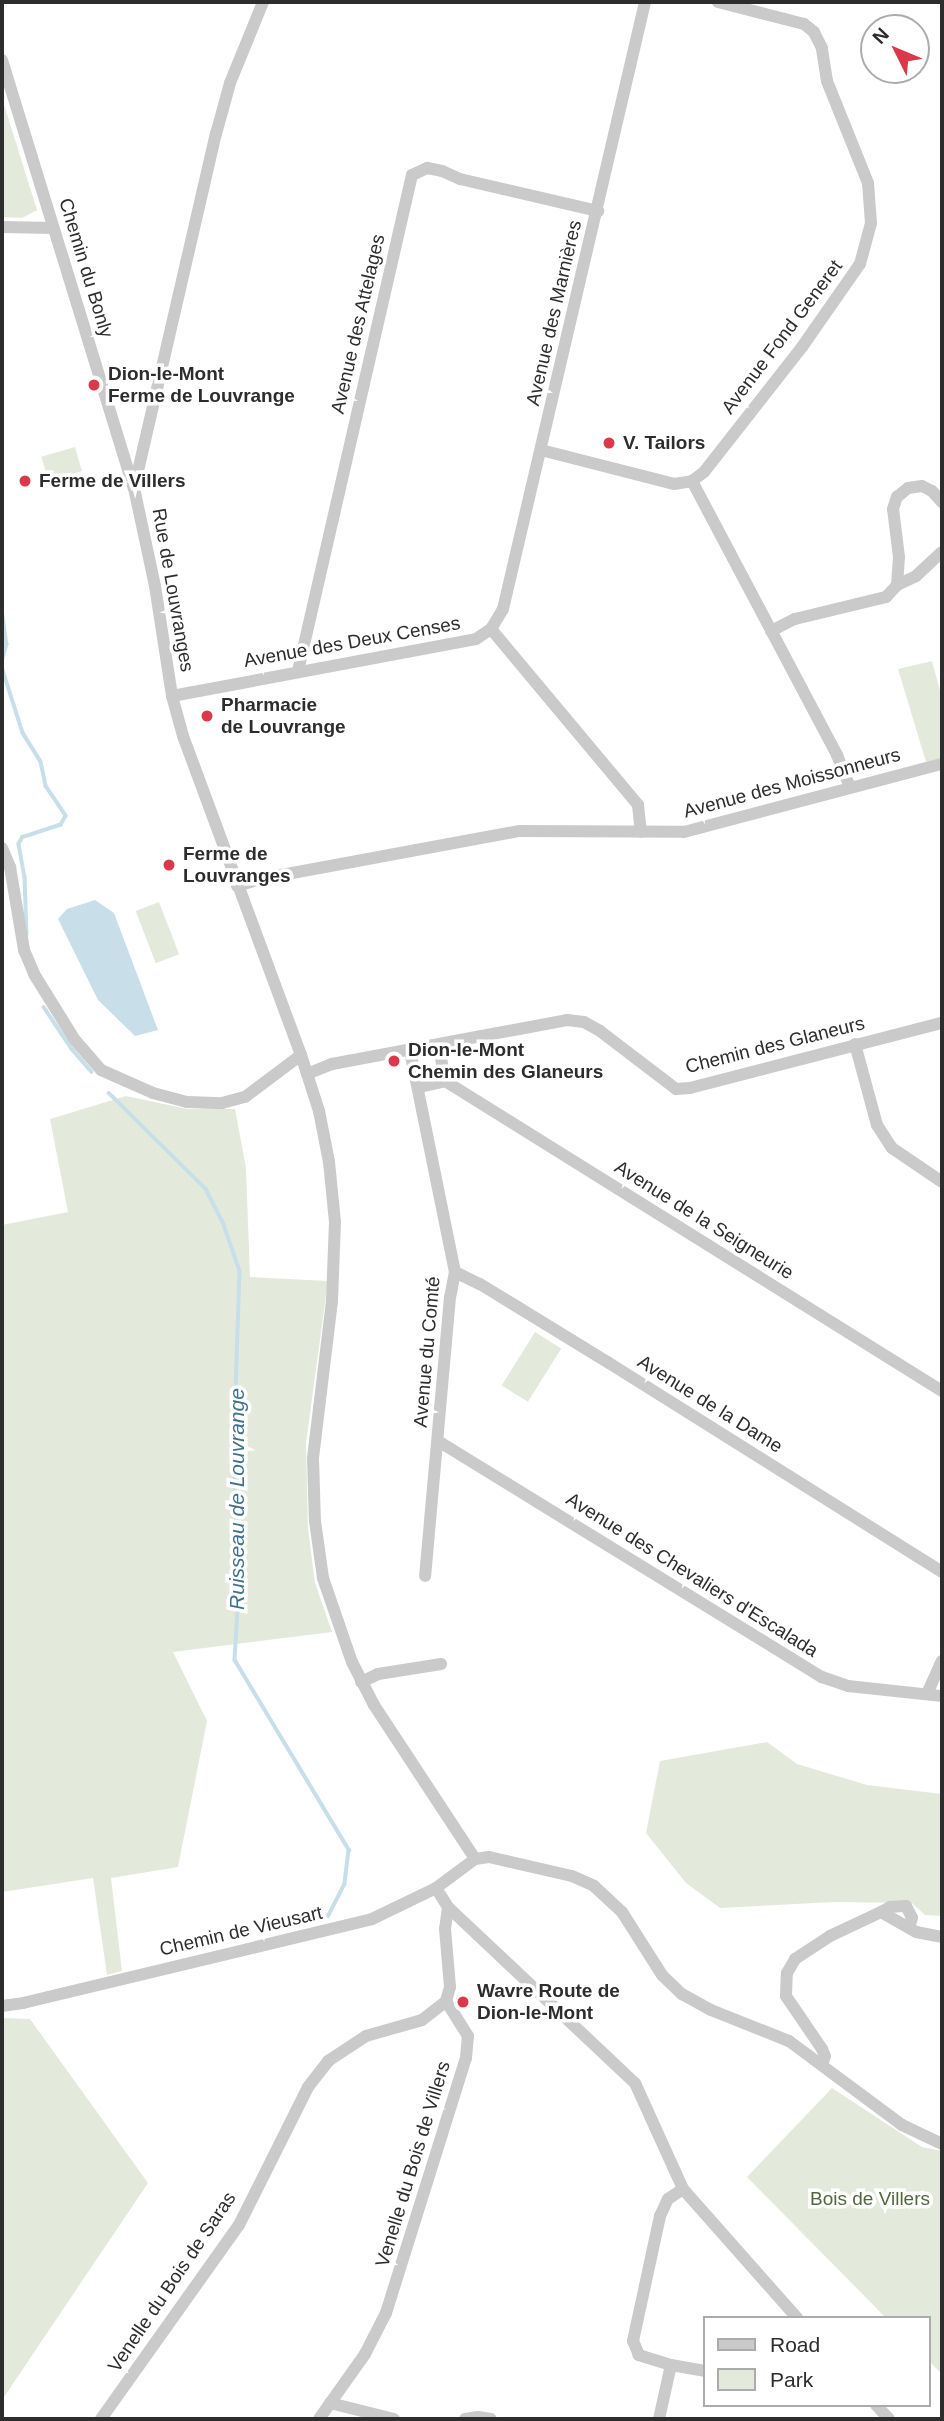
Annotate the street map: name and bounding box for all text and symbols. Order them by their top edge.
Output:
north arrow [860,14,930,84]
text: N [868,24,893,48]
street label: Chemin du Bonly [54,195,118,341]
street label: Avenue des Marnières [522,218,586,408]
street label: Avenue des Attelages [326,232,390,416]
street label: Avenue Fond Generet [717,256,847,418]
place label: Dion-le-Mont Ferme de Louvrange [108,363,295,407]
marker: Dion-le-Mont Ferme de Louvrange [86,377,102,393]
place label: V. Tailors [623,432,705,454]
marker: V. Tailors [601,435,617,451]
place label: Ferme de Villers [39,470,185,492]
marker: Ferme de Villers [17,473,33,489]
street label: Rue de Louvranges [147,506,199,674]
street label: Avenue des Deux Censes [242,612,462,672]
place label: Pharmacie de Louvrange [221,694,346,738]
marker: Pharmacie de Louvrange [199,708,215,724]
street label: Avenue des Moissonneurs [681,743,903,823]
place label: Ferme de Louvranges [183,843,291,887]
marker: Ferme de Louvranges [161,857,177,873]
street label: Chemin des Glaneurs [683,1012,867,1078]
place label: Dion-le-Mont Chemin des Glaneurs [408,1039,603,1083]
marker: Dion-le-Mont Chemin des Glaneurs [386,1053,402,1069]
street label: Avenue de la Seigneurie [610,1156,798,1284]
street label: Avenue du Comté [409,1275,445,1429]
street label: Avenue de la Dame [633,1350,787,1458]
water label: Ruisseau de Louvrange [224,1388,250,1610]
street label: Avenue des Chevaliers d'Escalada [562,1488,822,1662]
street label: Chemin de Vieusart [157,1901,325,1961]
place label: Wavre Route de Dion-le-Mont [477,1980,620,2024]
marker: Wavre Route de Dion-le-Mont [455,1994,471,2010]
street label: Venelle du Bois de Villers [371,2058,455,2270]
street label: Venelle du Bois de Saras [103,2188,241,2376]
park label: Bois de Villers [810,2188,930,2210]
legend [702,2316,930,2407]
text: Road [770,2333,820,2356]
text: Park [770,2368,813,2391]

